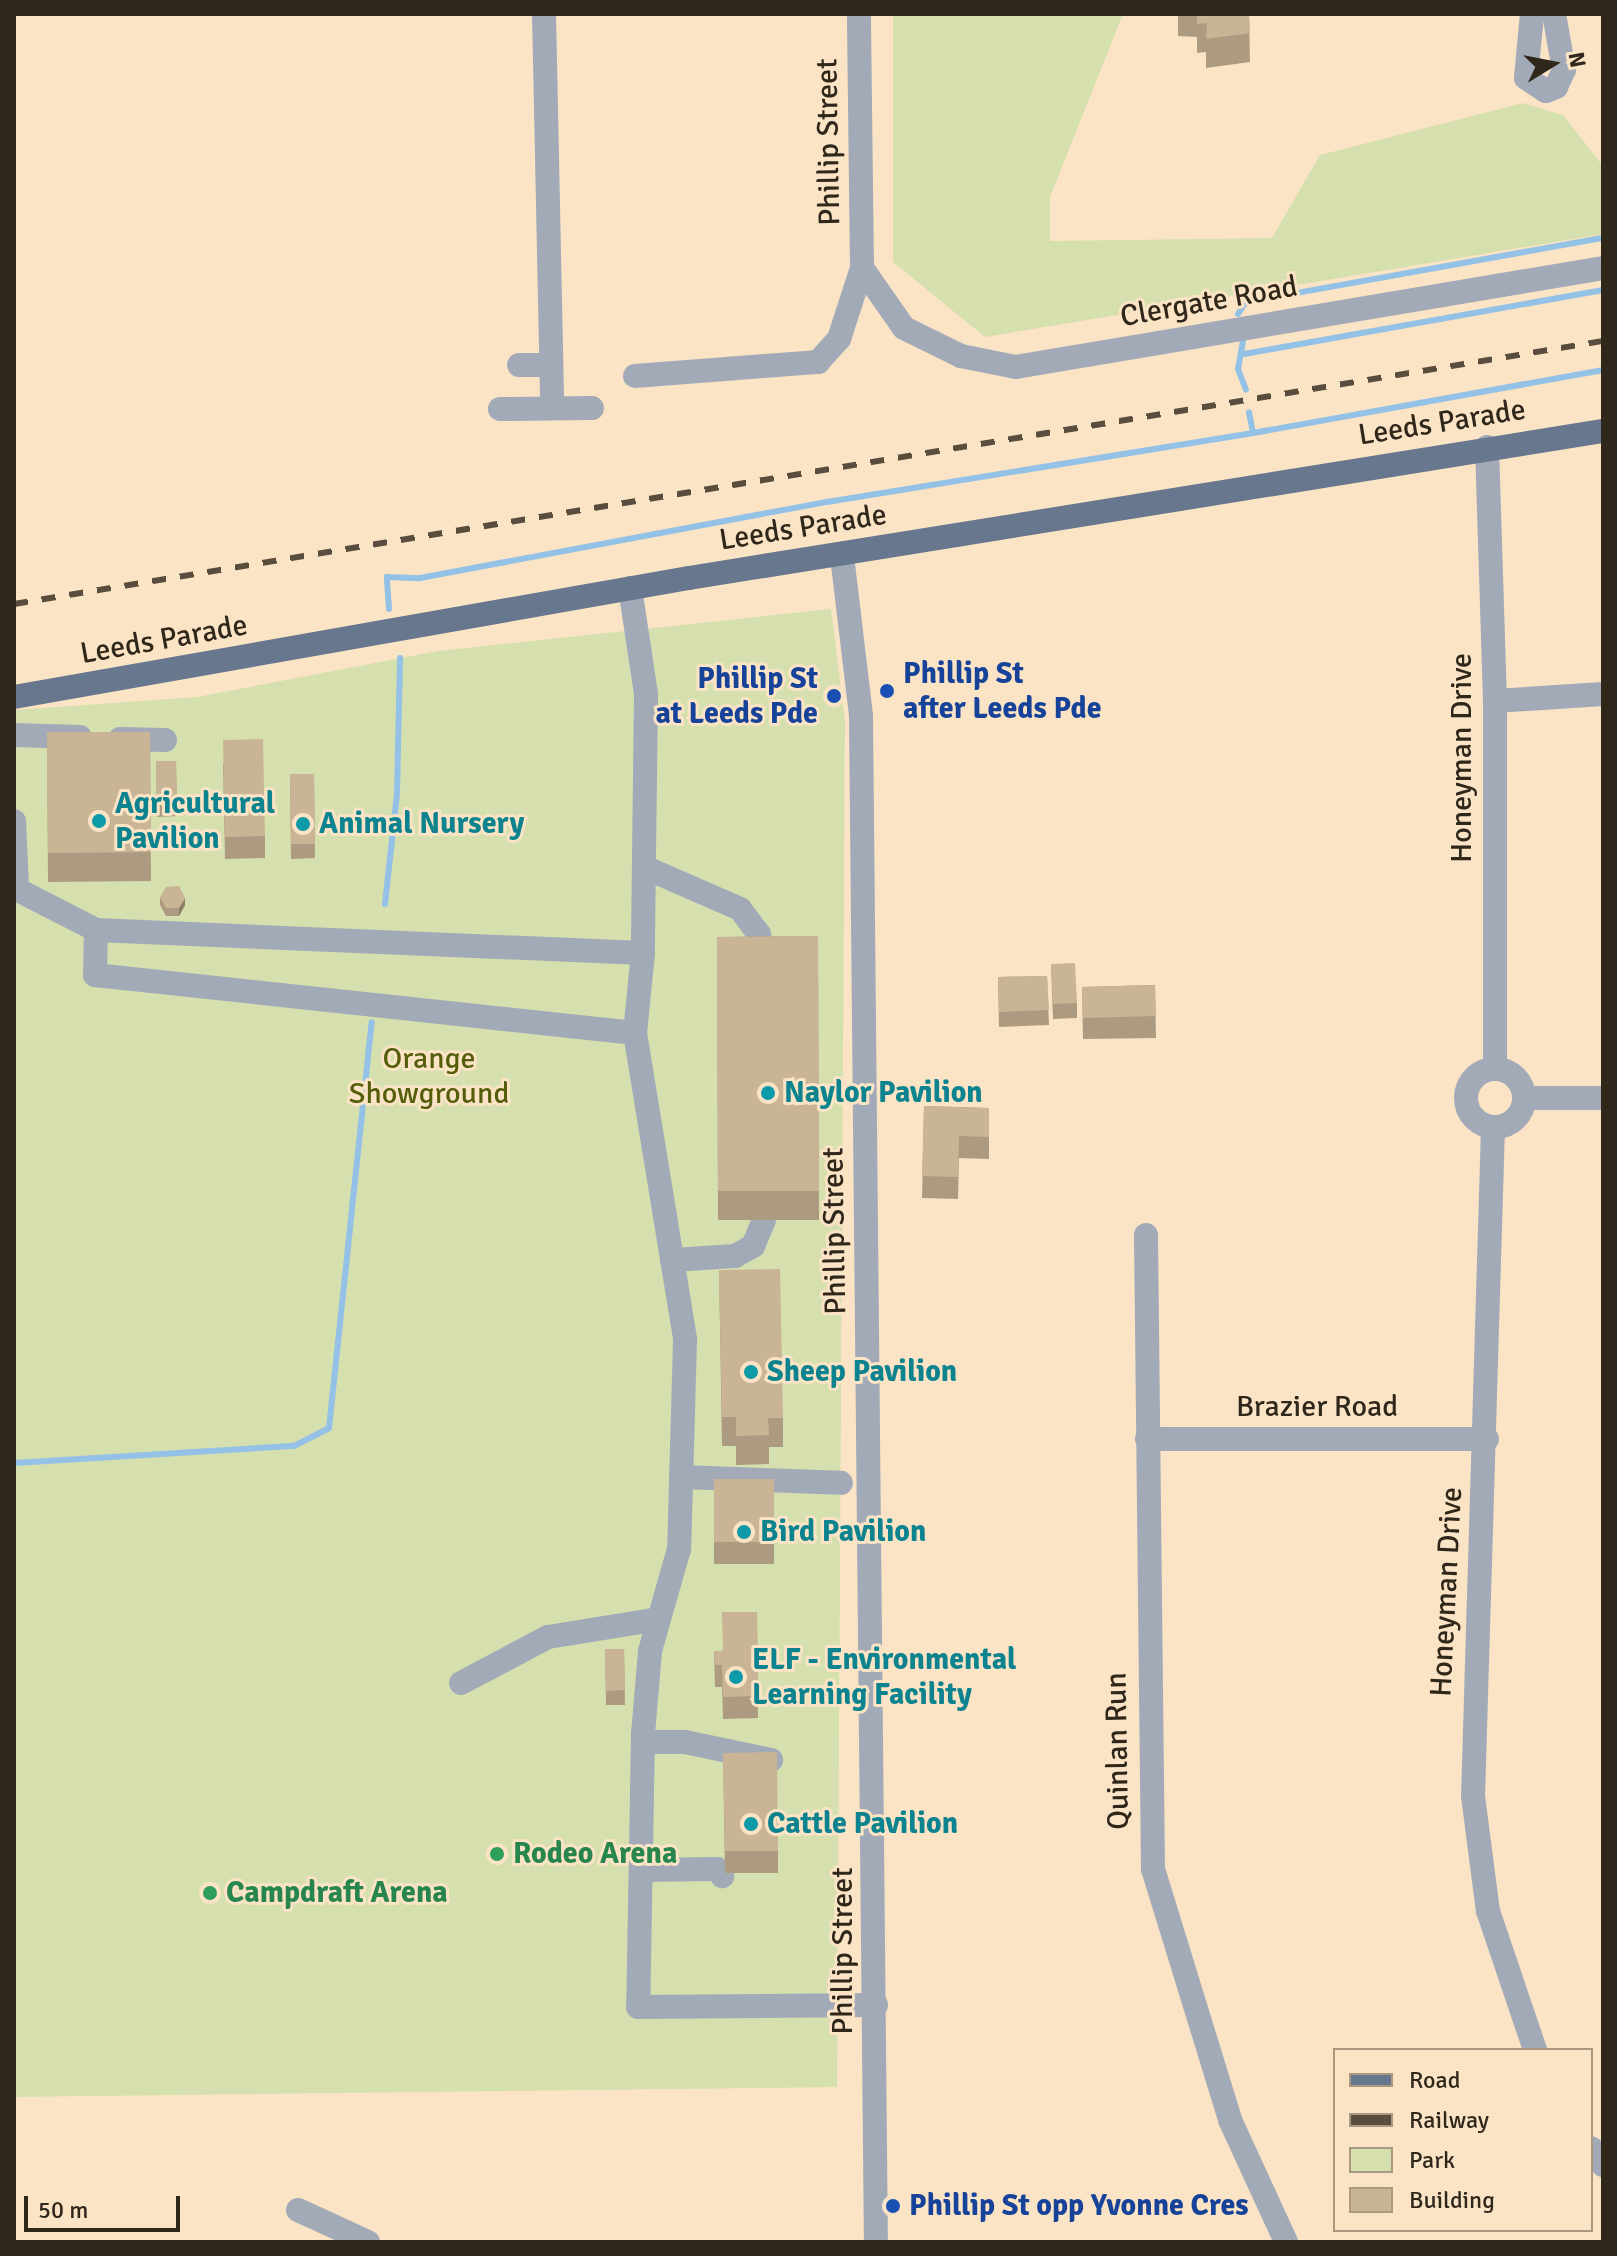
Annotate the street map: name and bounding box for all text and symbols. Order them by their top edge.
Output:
north arrow [1513,24,1593,104]
text: N [1563,50,1592,70]
street label: Phillip Street [810,58,848,226]
street label: Clergate Road [1118,269,1300,335]
street label: Leeds Parade [1356,392,1528,454]
street label: Leeds Parade [717,497,889,559]
street label: Leeds Parade [78,608,250,672]
street label: Honeyman Drive [1444,653,1480,863]
place label: Phillip St after Leeds Pde [903,656,1102,726]
place label: Phillip St at Leeds Pde [656,661,818,732]
marker: Phillip St after Leeds Pde [878,682,896,700]
marker: Phillip St at Leeds Pde [825,687,843,705]
place label: Agricultural Pavilion [115,786,275,856]
place label: Animal Nursery [319,806,524,842]
marker: Agricultural Pavilion [90,812,108,830]
marker: Animal Nursery [294,815,312,833]
park label: Orange Showground [349,1041,509,1112]
place label: Naylor Pavilion [784,1075,983,1111]
marker: Naylor Pavilion [759,1084,777,1102]
street label: Phillip Street [816,1147,854,1315]
place label: Sheep Pavilion [767,1354,957,1390]
marker: Sheep Pavilion [742,1363,760,1381]
street label: Brazier Road [1236,1389,1398,1425]
street label: Honeyman Drive [1424,1486,1470,1698]
place label: Bird Pavilion [760,1514,926,1550]
marker: Bird Pavilion [735,1523,753,1541]
place label: ELF - Environmental Learning Facility [752,1642,1017,1712]
marker: ELF - Environmental Learning Facility [727,1668,745,1686]
street label: Quinlan Run [1099,1672,1137,1830]
place label: Cattle Pavilion [767,1806,958,1842]
marker: Cattle Pavilion [742,1815,760,1833]
place label: Rodeo Arena [513,1836,677,1872]
marker: Rodeo Arena [488,1845,506,1863]
street label: Phillip Street [825,1867,861,2035]
place label: Campdraft Arena [226,1875,448,1911]
marker: Campdraft Arena [201,1884,219,1902]
legend [1333,2048,1593,2232]
text: Road [1409,2065,1460,2095]
text: Railway [1409,2105,1489,2135]
text: Park [1409,2145,1455,2175]
scale bar [28,2180,184,2230]
text: Building [1409,2185,1495,2215]
place label: Phillip St opp Yvonne Cres [909,2188,1249,2224]
text: 50 m [38,2195,88,2225]
marker: Phillip St opp Yvonne Cres [884,2197,902,2215]

